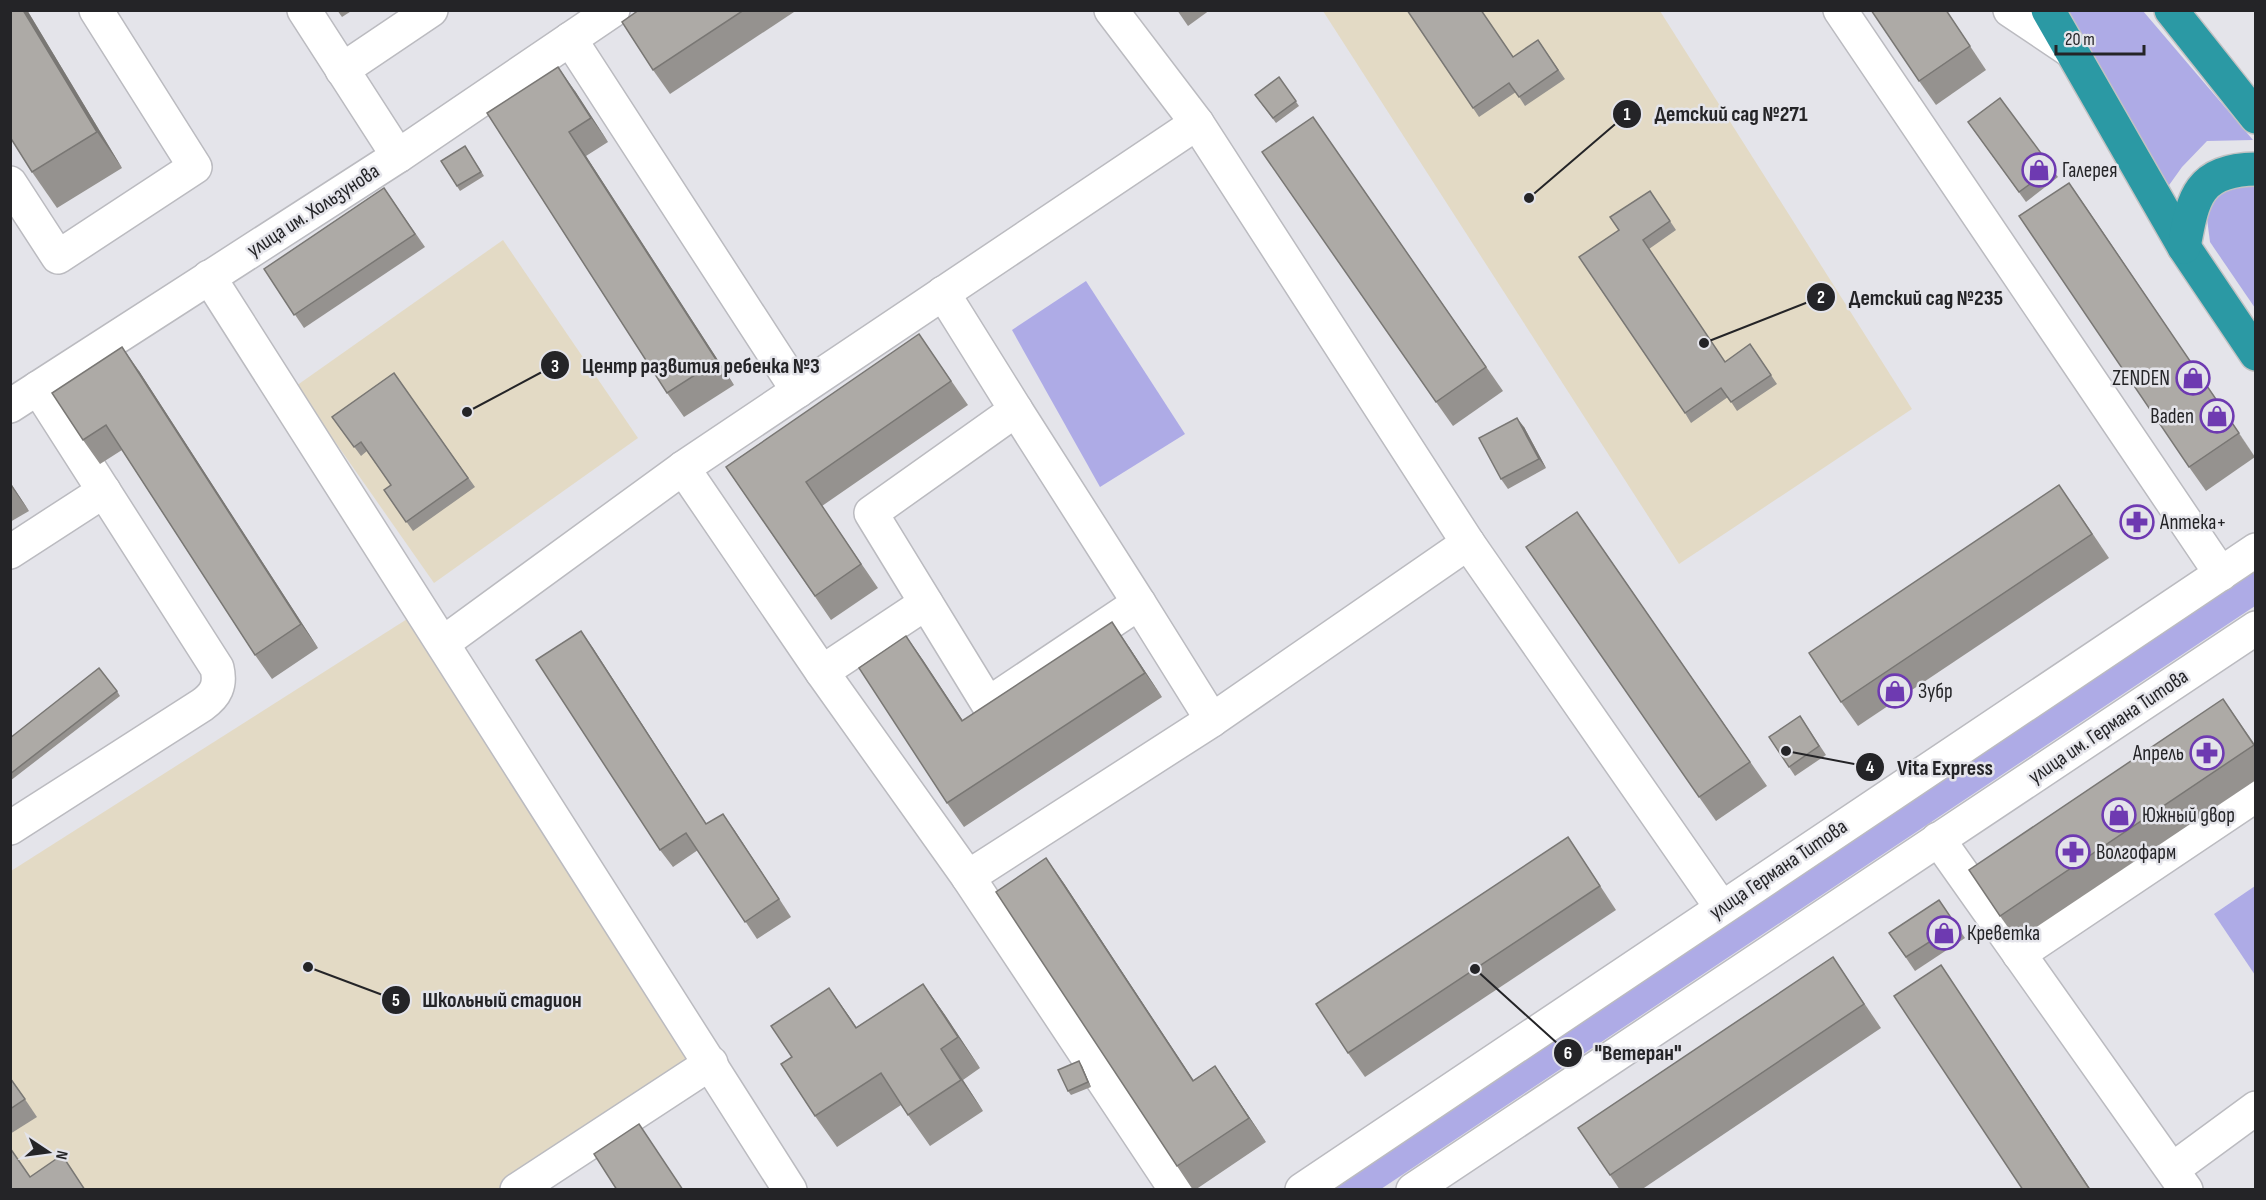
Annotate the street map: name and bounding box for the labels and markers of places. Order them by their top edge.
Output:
callout: Детский сад №271 [1612,94,1819,134]
shop icon: Галерея [2021,152,2057,188]
place label: Галерея [2062,158,2118,183]
callout: Детский сад №235 [1806,277,2015,317]
callout: Центр развития ребенка №3 [540,345,832,385]
shop icon: ZENDEN [2175,360,2211,396]
place label: ZENDEN [2112,366,2170,391]
shop icon: Baden [2199,398,2235,434]
place label: Baden [2150,404,2194,429]
pharmacy icon: Аптека+ [2119,504,2155,540]
place label: Аптека+ [2159,510,2227,535]
shop icon: Зубр [1877,673,1913,709]
place label: Зубр [1918,679,1953,704]
pharmacy icon: Апрель [2189,735,2225,771]
place label: Апрель [2132,741,2184,766]
callout: Vita Express [1855,747,2005,787]
shop icon: Южный двор [2101,797,2137,833]
place label: Южный двор [2142,803,2235,828]
pharmacy icon: Волгофарм [2055,834,2091,870]
place label: Волгофарм [2096,840,2176,865]
shop icon: Креветка [1926,915,1962,951]
place label: Креветка [1967,921,2040,946]
callout: Школьный стадион [381,980,594,1020]
callout: "Ветеран" [1553,1033,1694,1073]

